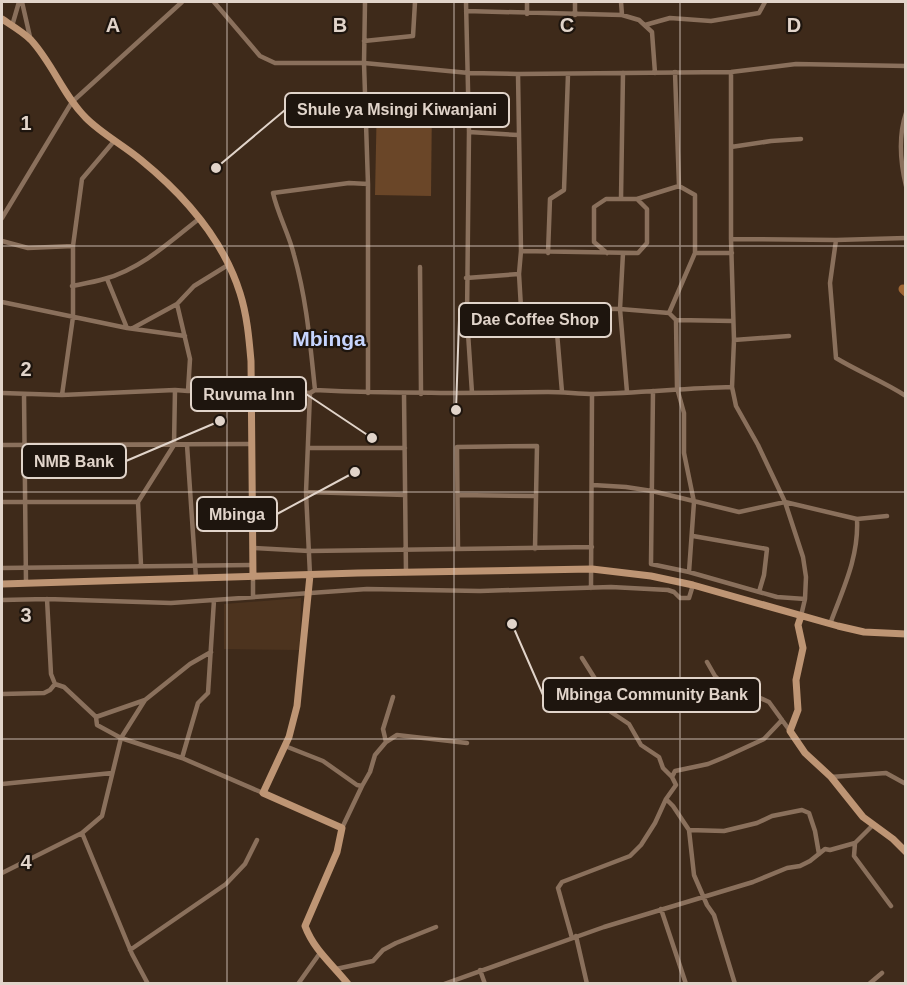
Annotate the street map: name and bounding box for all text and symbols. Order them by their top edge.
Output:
text: A [106,14,120,36]
text: B [333,14,347,36]
text: C [560,14,574,36]
text: D [787,14,801,36]
callout: Shule ya Msingi Kiwanjani [285,93,509,127]
text: Shule ya Msingi Kiwanjani [297,101,497,118]
text: 1 [20,112,32,134]
callout: Dae Coffee Shop [459,303,611,337]
text: Dae Coffee Shop [471,311,599,328]
district label: Mbinga [292,327,366,350]
text: 2 [20,358,32,380]
callout: Ruvuma Inn [191,377,306,411]
text: Ruvuma Inn [203,386,295,403]
callout: NMB Bank [22,444,126,478]
text: NMB Bank [34,453,114,470]
callout: Mbinga [197,497,277,531]
text: Mbinga [209,506,265,523]
text: 3 [20,604,32,626]
callout: Mbinga Community Bank [543,678,760,712]
text: Mbinga Community Bank [556,686,748,703]
text: 4 [20,851,32,873]

